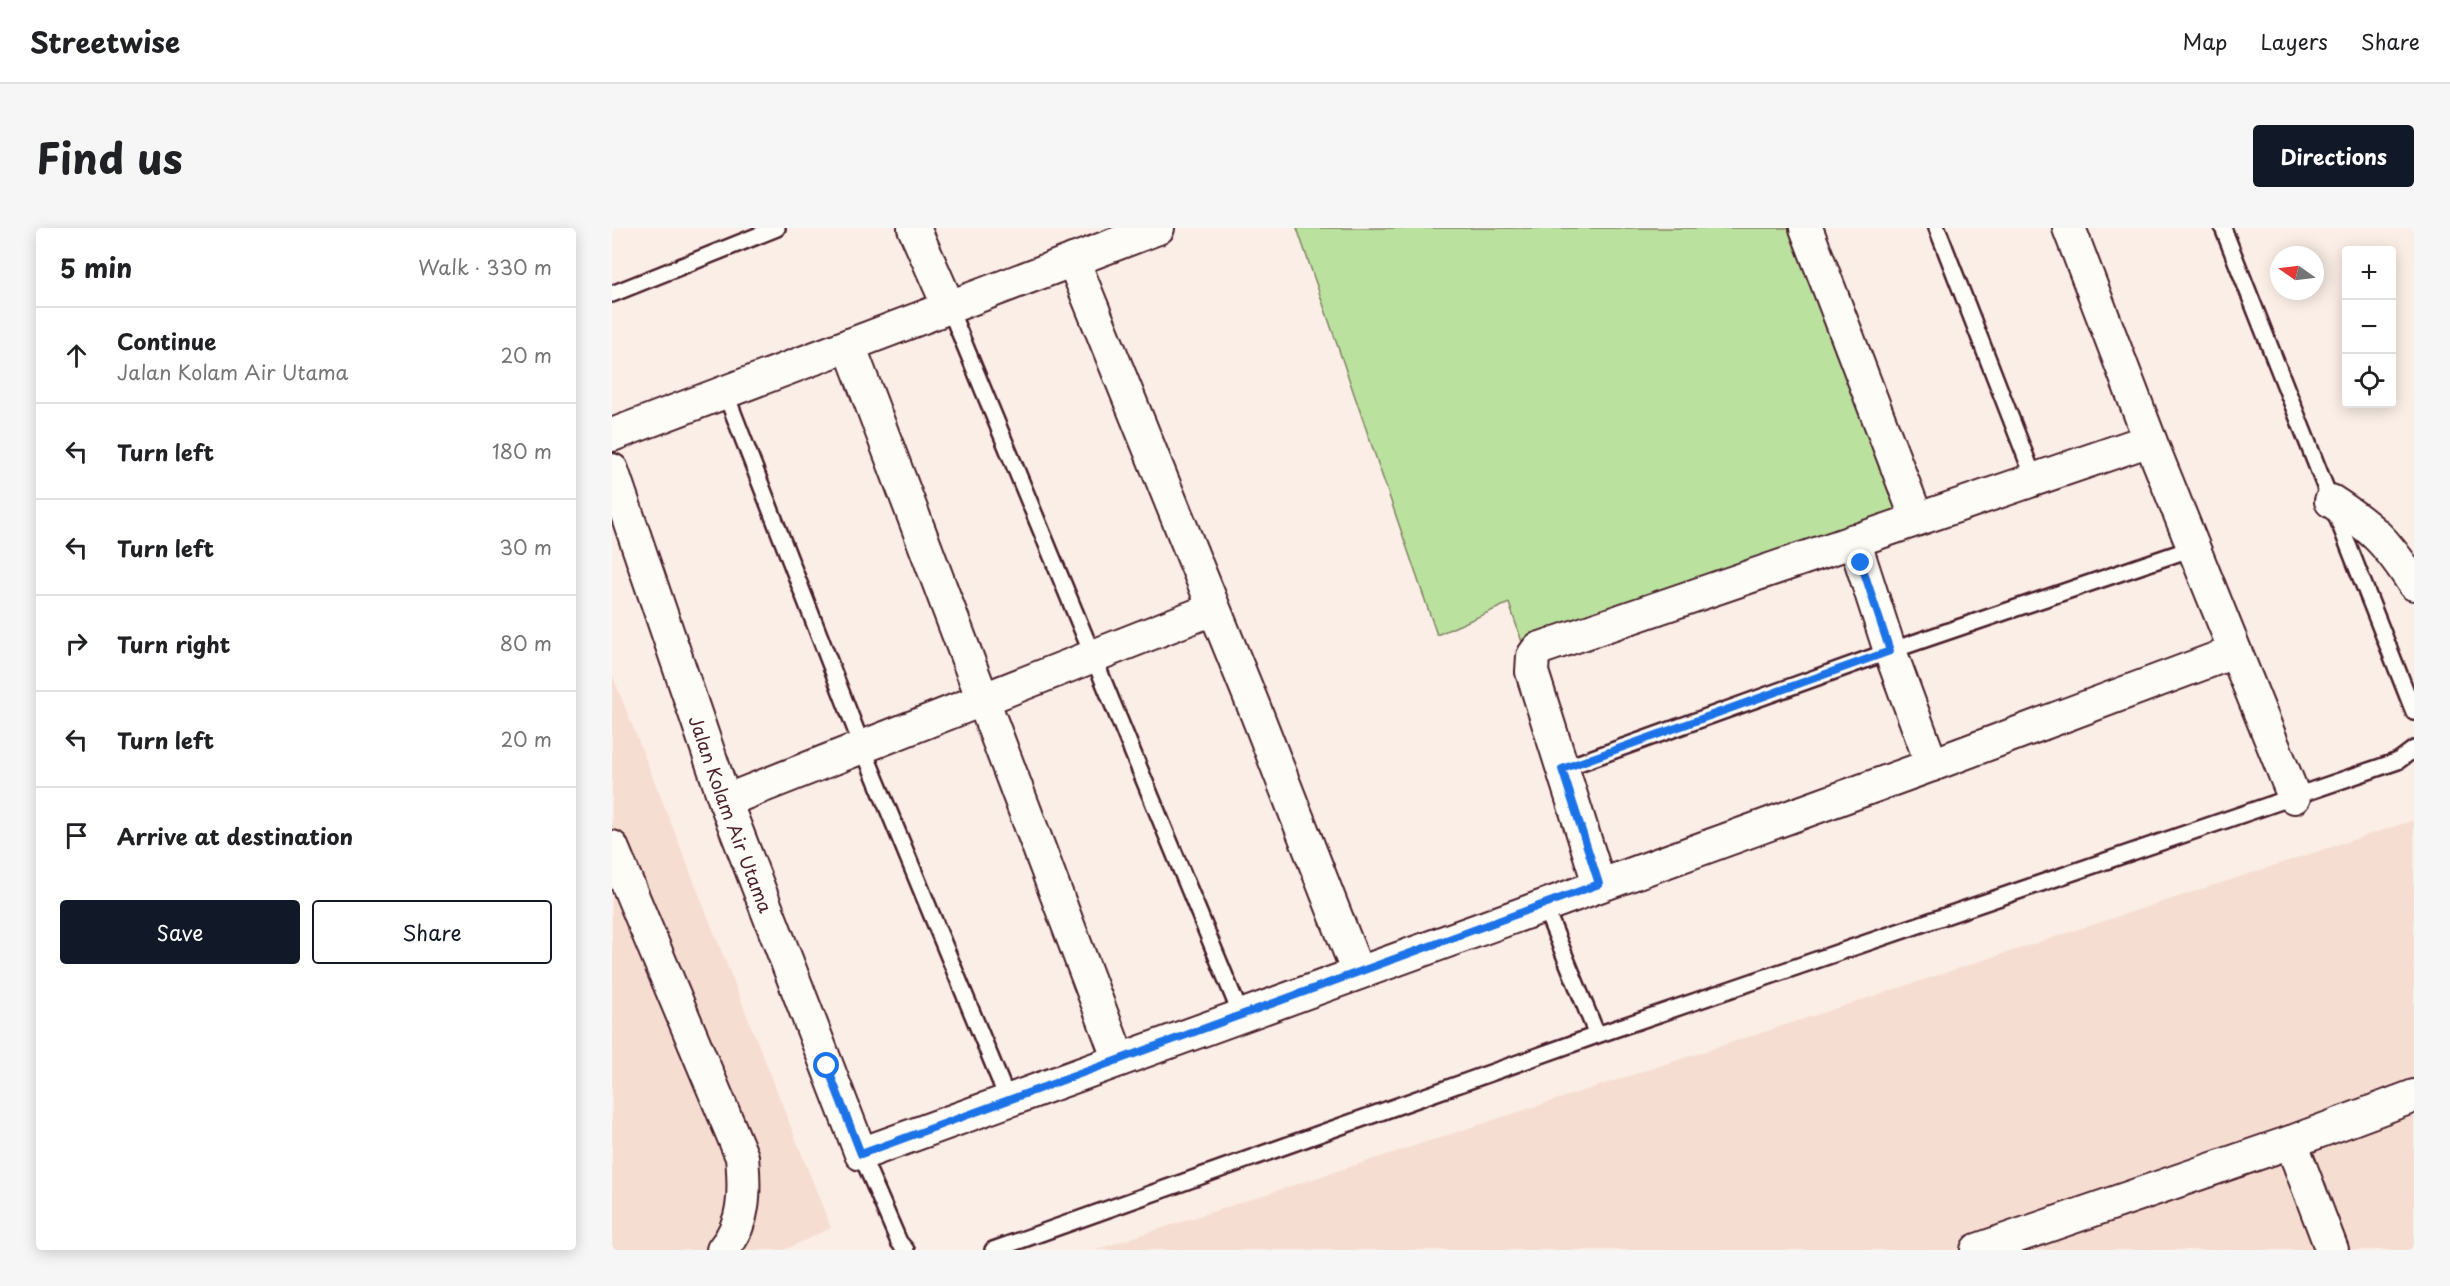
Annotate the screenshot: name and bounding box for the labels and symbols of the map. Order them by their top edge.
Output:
north arrow [2270,246,2324,300]
route end [1847,549,1873,575]
street label: Jalan Kolam Air Utama [683,711,780,917]
route start [813,1052,839,1078]

